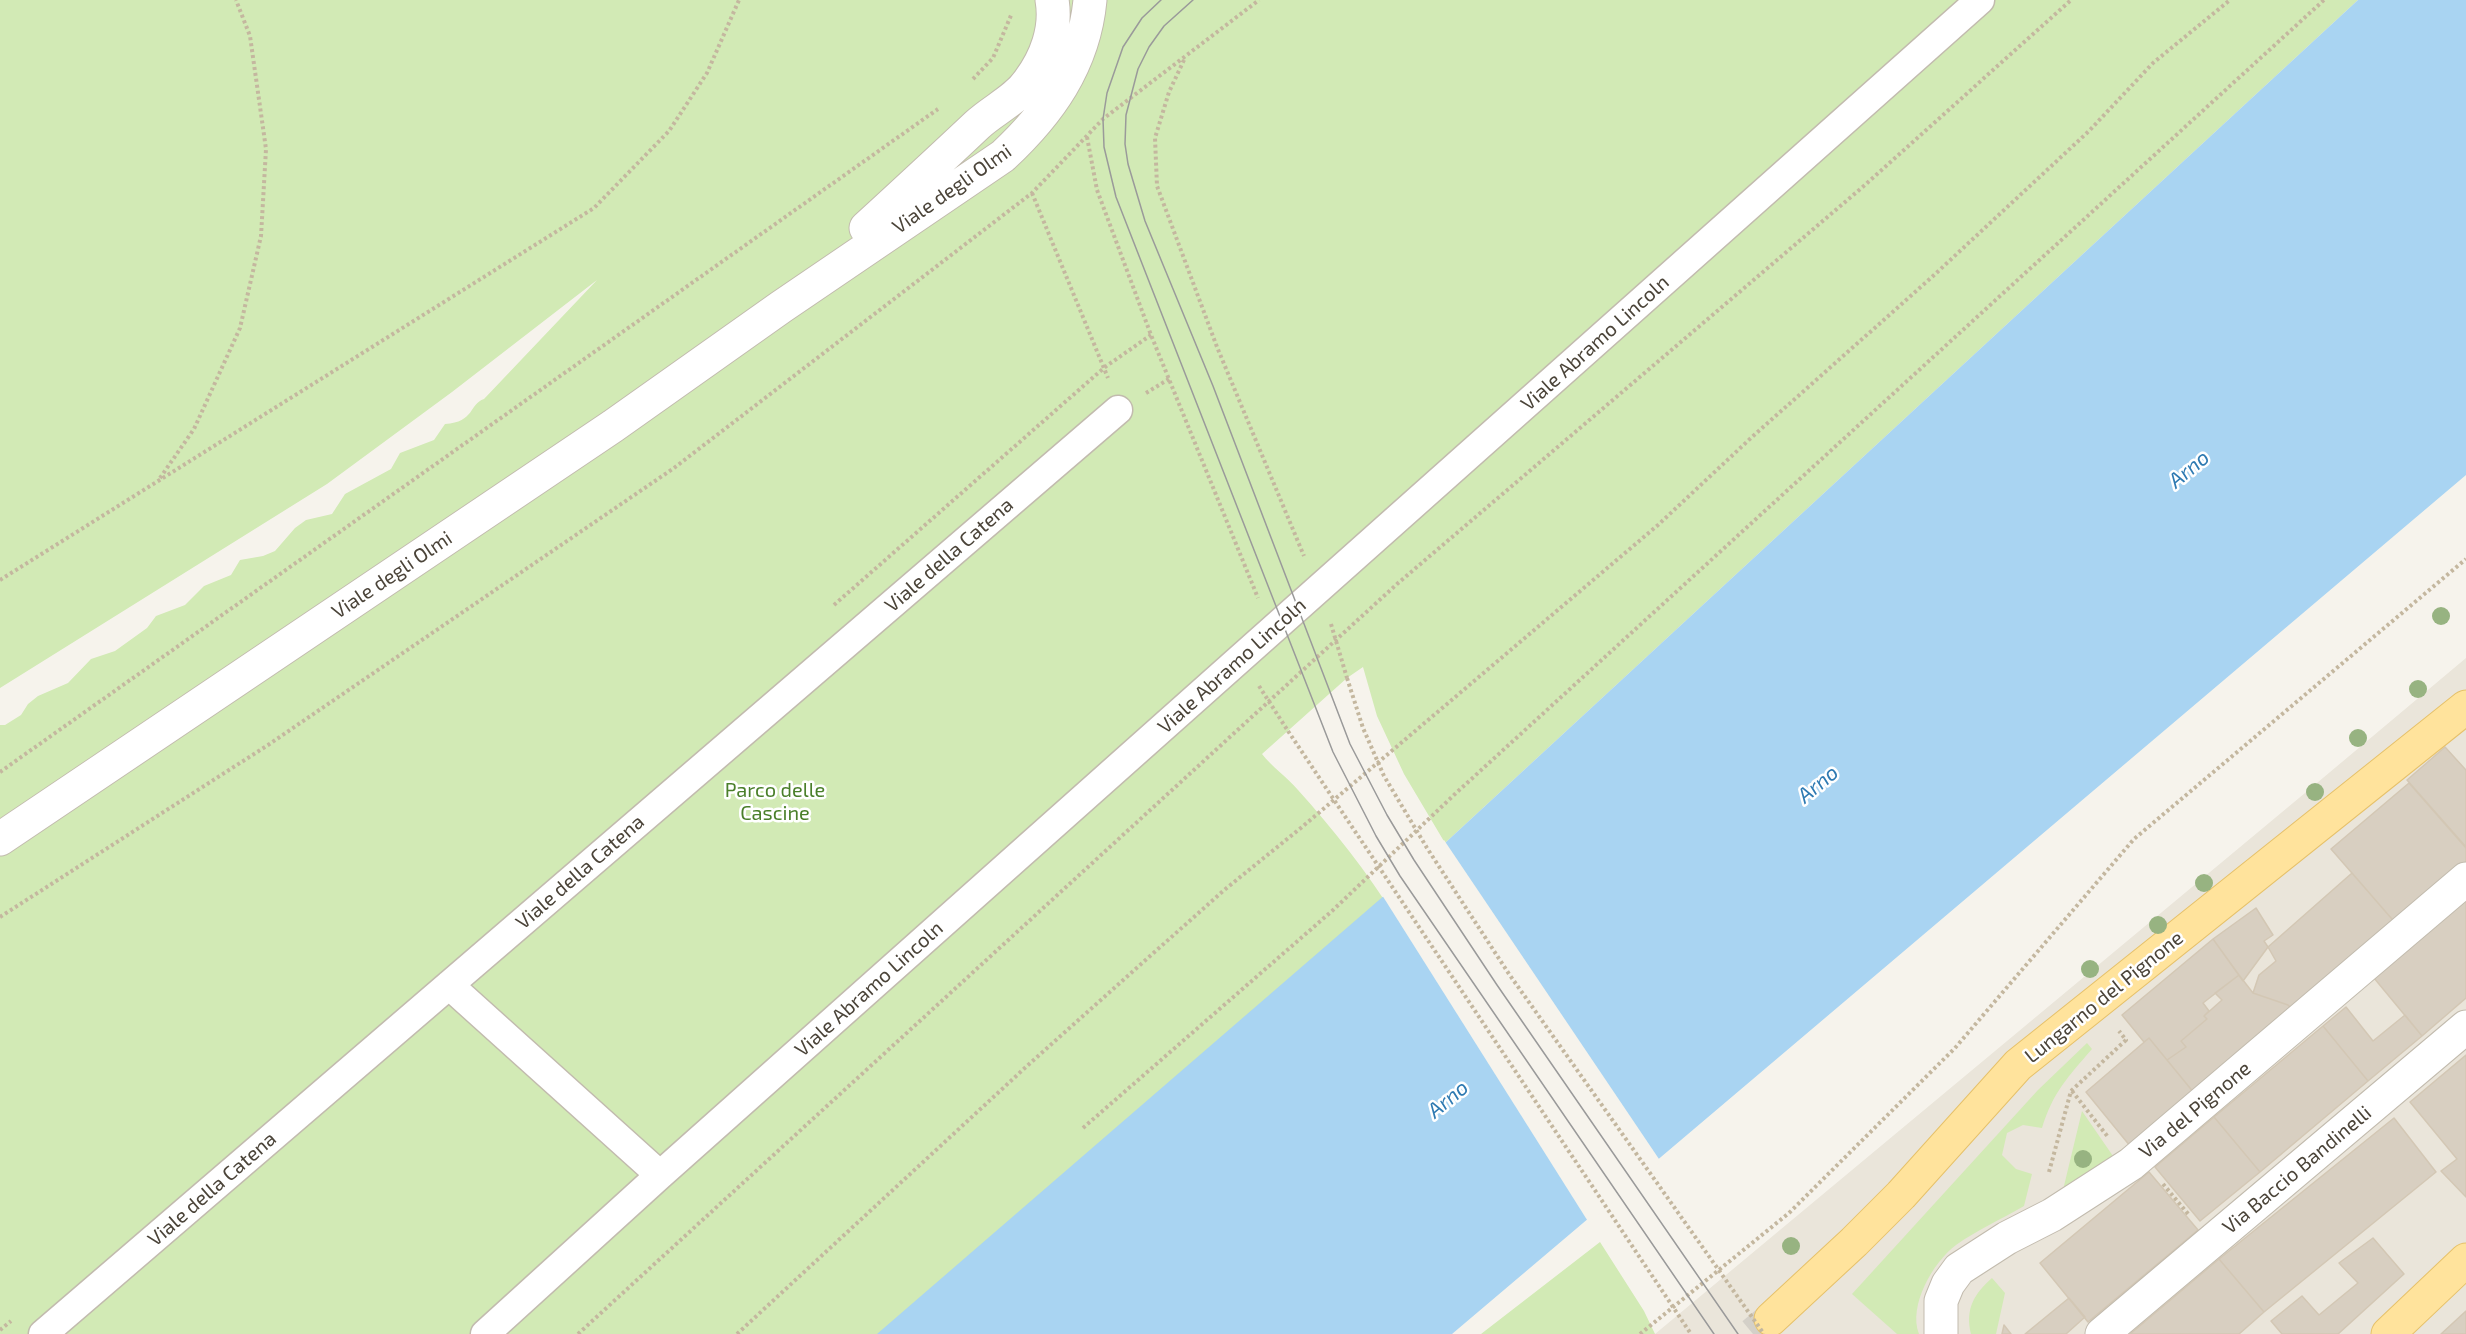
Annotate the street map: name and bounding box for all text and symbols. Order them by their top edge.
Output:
street label: Viale degli Olmi [888,139,1016,239]
street label: Viale Abramo Lincoln [1516,270,1674,416]
water label: Arno [2164,445,2214,493]
street label: Viale della Catena [880,493,1018,617]
street label: Viale degli Olmi [327,526,457,624]
street label: Viale Abramo Lincoln [1153,593,1311,739]
water label: Arno [1793,760,1843,808]
park label: Parco delle Cascine [725,778,825,825]
street label: Viale della Catena [511,810,649,934]
street label: Viale Abramo Lincoln [790,916,948,1062]
street label: Lungarno del Pignone [2020,926,2188,1068]
street label: Via del Pignone [2134,1056,2256,1164]
water label: Arno [1423,1075,1473,1123]
street label: Via Baccio Bandinelli [2218,1101,2376,1239]
street label: Viale della Catena [143,1127,281,1251]

